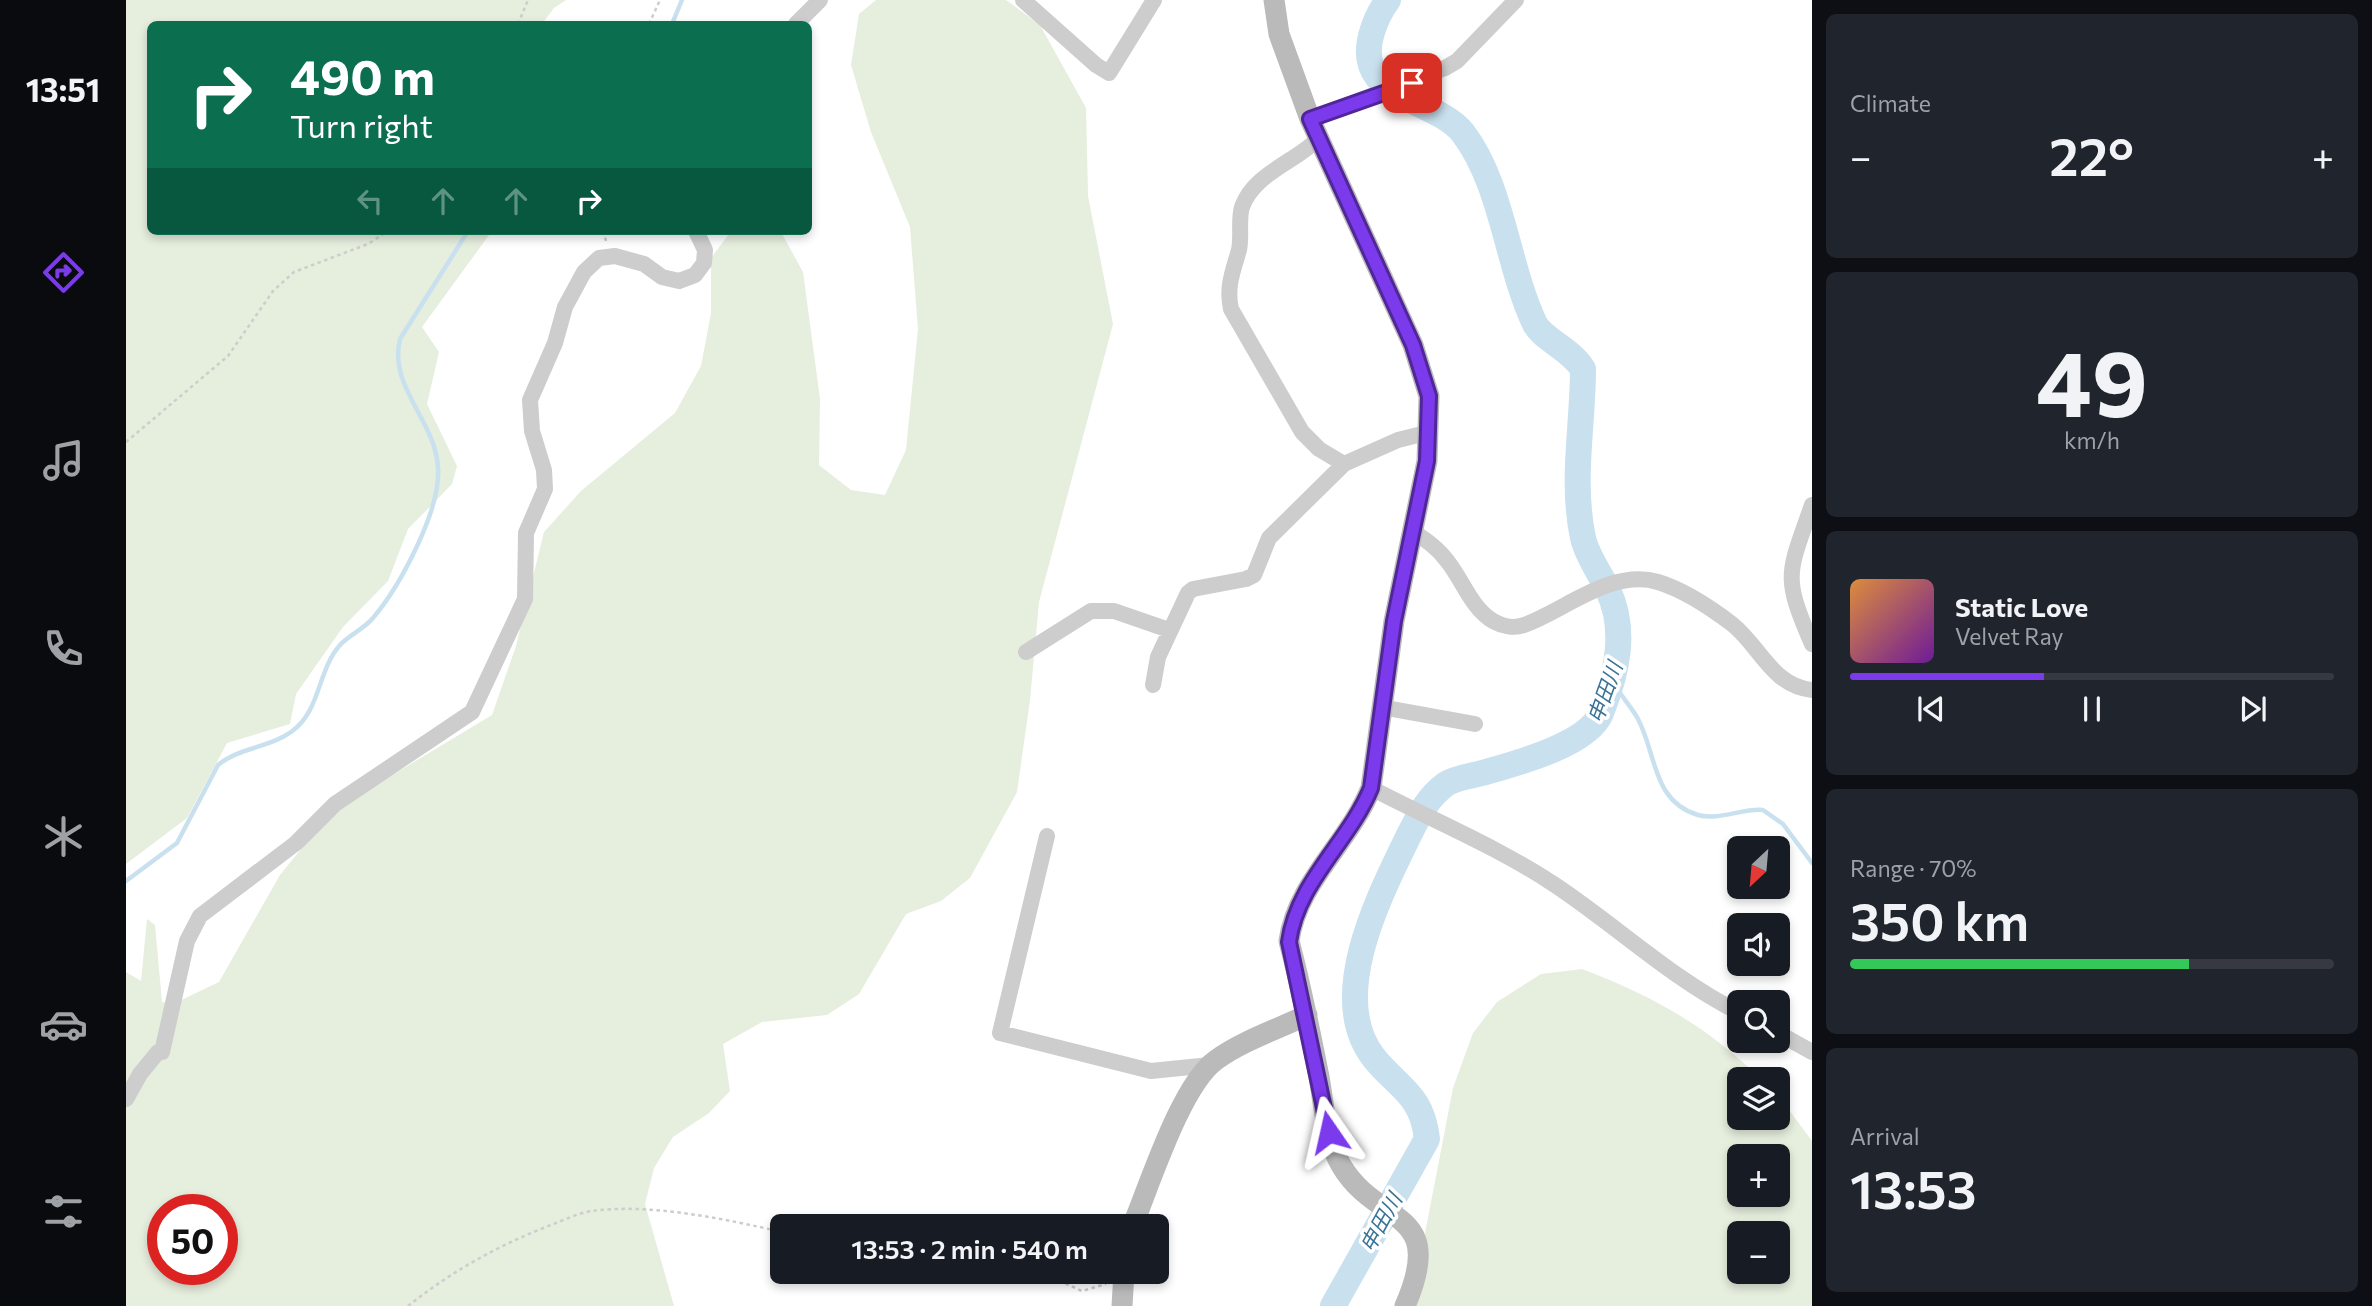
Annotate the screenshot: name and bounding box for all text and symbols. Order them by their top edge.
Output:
text: 490 m [290,45,435,105]
icon: right [175,49,266,140]
pin [1382,53,1442,113]
icon: arrive [1393,64,1431,102]
text: 13:51 [26,69,100,109]
text: Climate [1850,89,1931,117]
text: Turn right [290,105,433,145]
text: 22° [2049,123,2134,187]
text: − [1850,132,1872,179]
text: + [2312,132,2334,179]
icon: left [351,182,389,220]
icon: ahead [424,182,462,220]
icon: ahead [497,182,535,220]
icon: right [570,182,608,220]
icon: directions [39,248,88,297]
text: 49 [2036,324,2148,436]
text: km/h [2064,426,2120,454]
icon: music [39,436,88,485]
text: Static Love [1955,591,2088,622]
text: Velvet Ray [1955,622,2063,650]
icon: phone [39,624,88,673]
water label: 申田川 [1581,656,1627,726]
icon: previous [1912,690,1950,728]
icon: pause [2073,690,2111,728]
icon: next [2234,690,2272,728]
icon: climate [39,812,88,861]
north arrow [1727,836,1790,900]
map controls [1727,836,1790,1284]
text: Range · 70% [1850,854,1977,882]
text: 350 km [1850,888,2029,952]
button: sound [1727,913,1790,976]
button: search [1727,990,1790,1053]
icon: car [39,1000,88,1049]
button: layers [1727,1067,1790,1130]
position arrow [1292,1095,1366,1169]
text: Arrival [1850,1122,1920,1150]
button: + [1727,1144,1790,1207]
text: 13:53 [1850,1156,1977,1220]
icon: filters [39,1187,88,1236]
water label: 申田川 [1354,1187,1407,1256]
speed limit sign: 50 [147,1194,238,1285]
button: − [1727,1221,1790,1284]
text: 13:53 · 2 min · 540 m [851,1233,1088,1264]

